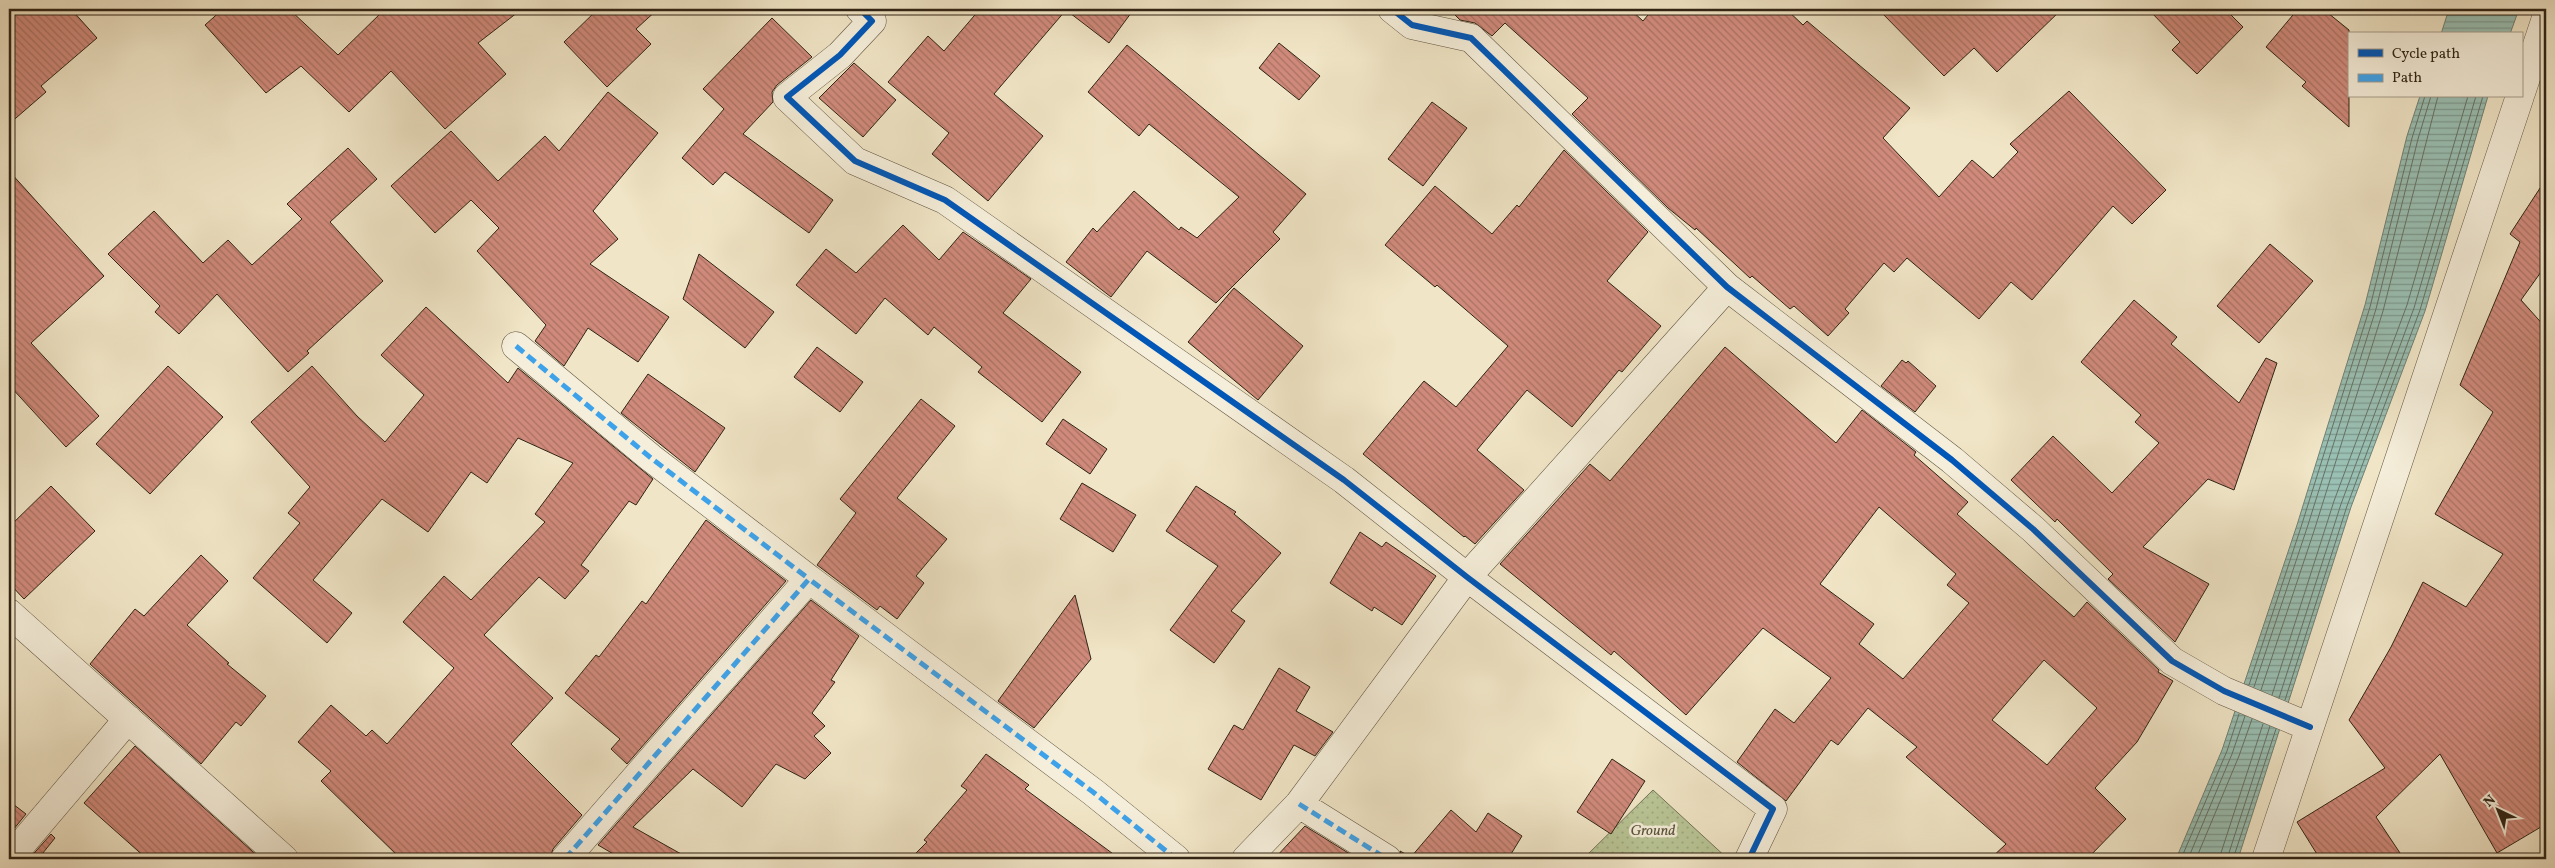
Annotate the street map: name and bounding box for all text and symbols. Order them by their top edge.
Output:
legend [2348,32,2522,98]
text: Cycle path [2392,44,2460,65]
text: Path [2392,68,2422,89]
north arrow [2472,786,2522,836]
text: N [2480,791,2500,812]
park label: Ground [1630,821,1676,842]

